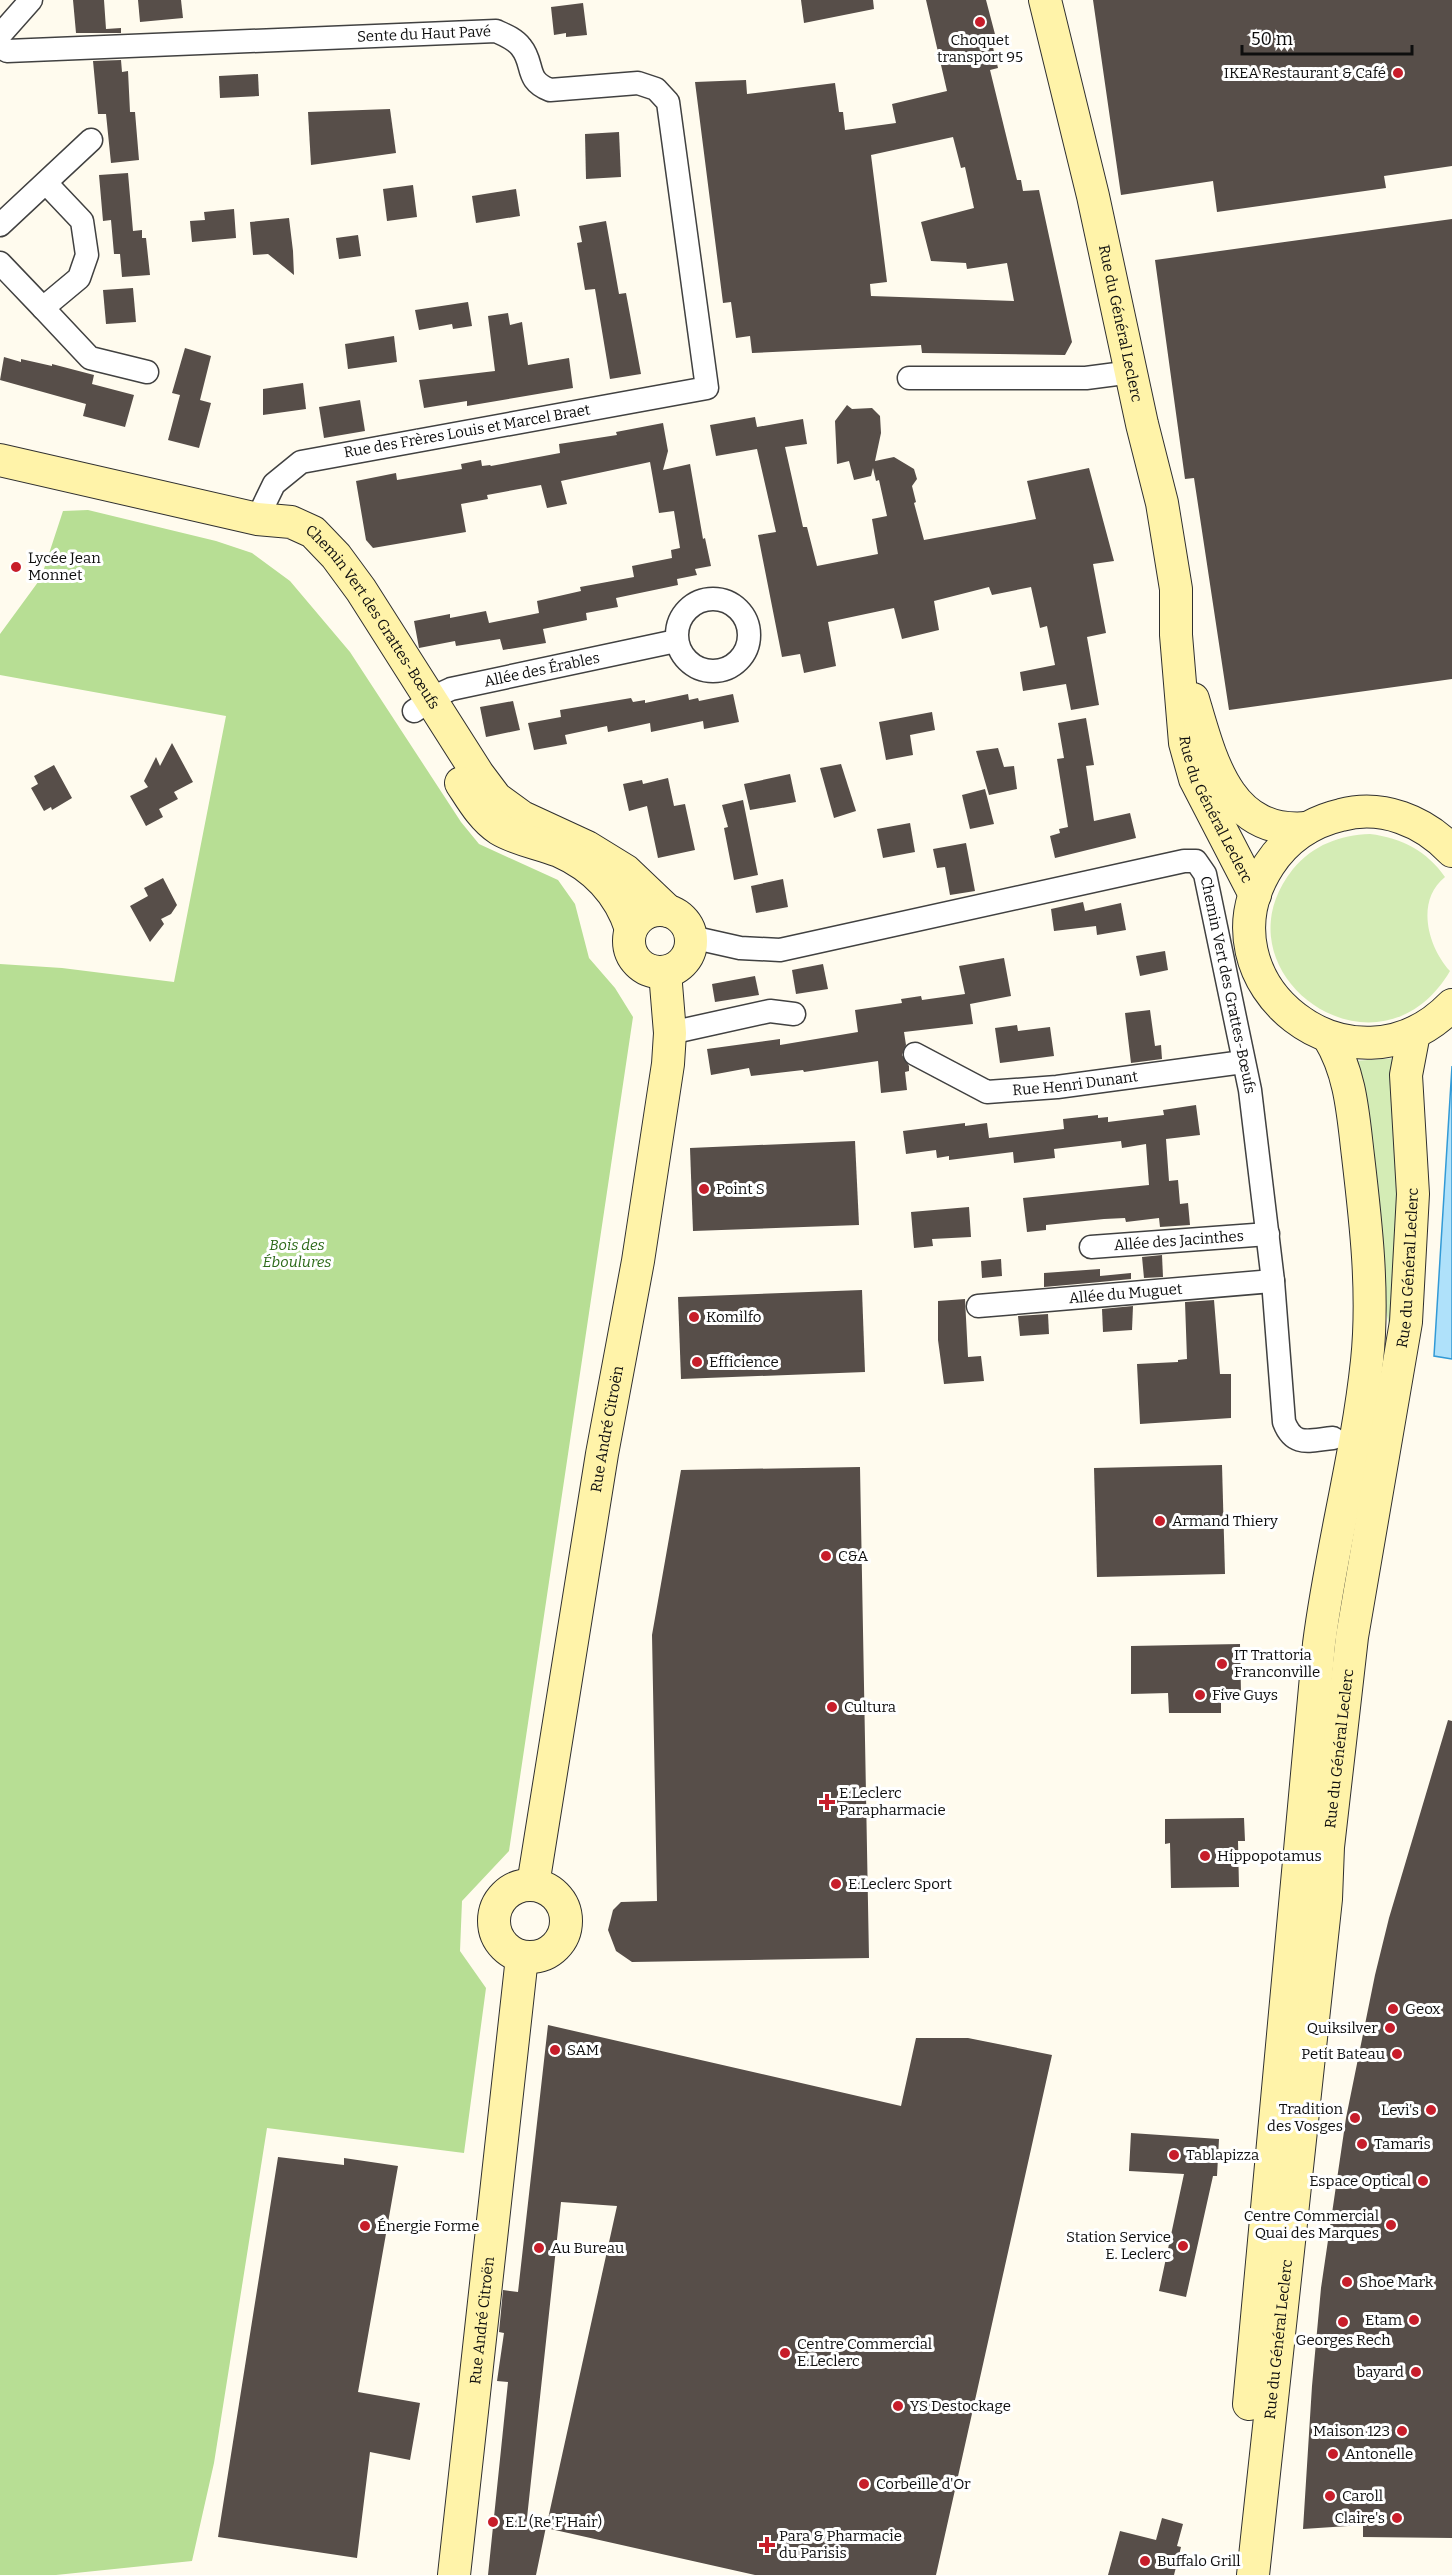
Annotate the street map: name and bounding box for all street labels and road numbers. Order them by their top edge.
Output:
street label: Sente du Haut Pavé [357,22,491,46]
street label: Rue du Général Leclerc [1095,243,1146,404]
street label: Rue des Frères Louis et Marcel Braet [342,400,592,462]
street label: Chemin Vert des Grattes-Bœufs [303,521,443,713]
street label: Allée des Érables [482,649,601,691]
street label: Rue du Général Leclerc [1175,735,1256,886]
street label: Chemin Vert des Grattes-Bœufs [1197,874,1260,1095]
street label: Rue Henri Dunant [1012,1067,1140,1099]
street label: Rue du Général Leclerc [1393,1187,1422,1349]
street label: Allée des Jacinthes [1113,1227,1244,1254]
street label: Allée du Muguet [1068,1280,1184,1307]
street label: Rue André Citroën [587,1364,627,1494]
street label: Rue du Général Leclerc [1321,1668,1357,1829]
street label: Rue André Citroën [466,2255,498,2385]
street label: Rue du Général Leclerc [1261,2258,1296,2420]

